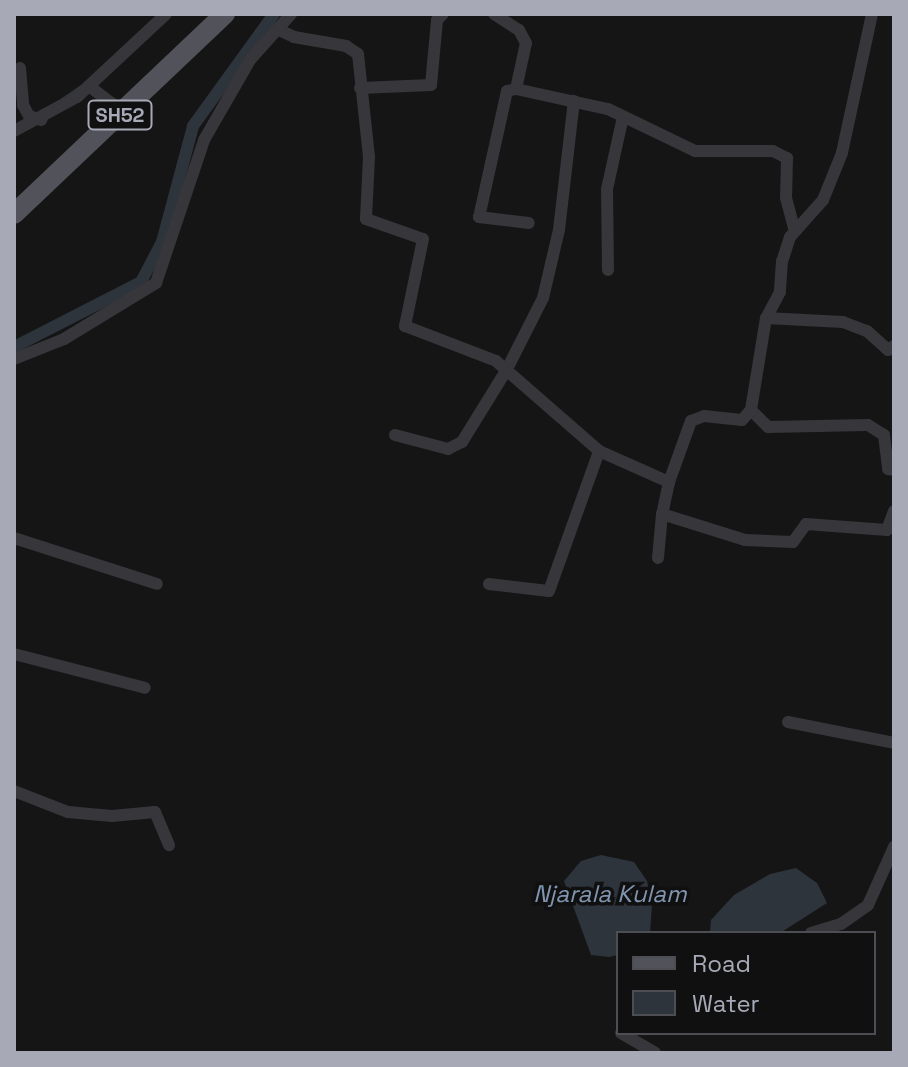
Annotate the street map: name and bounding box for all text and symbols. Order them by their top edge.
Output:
road number: SH52 [86,99,154,131]
water label: Njarala Kulam [533,880,687,908]
legend [616,931,876,1035]
text: Road [692,948,751,979]
text: Water [692,988,760,1019]

